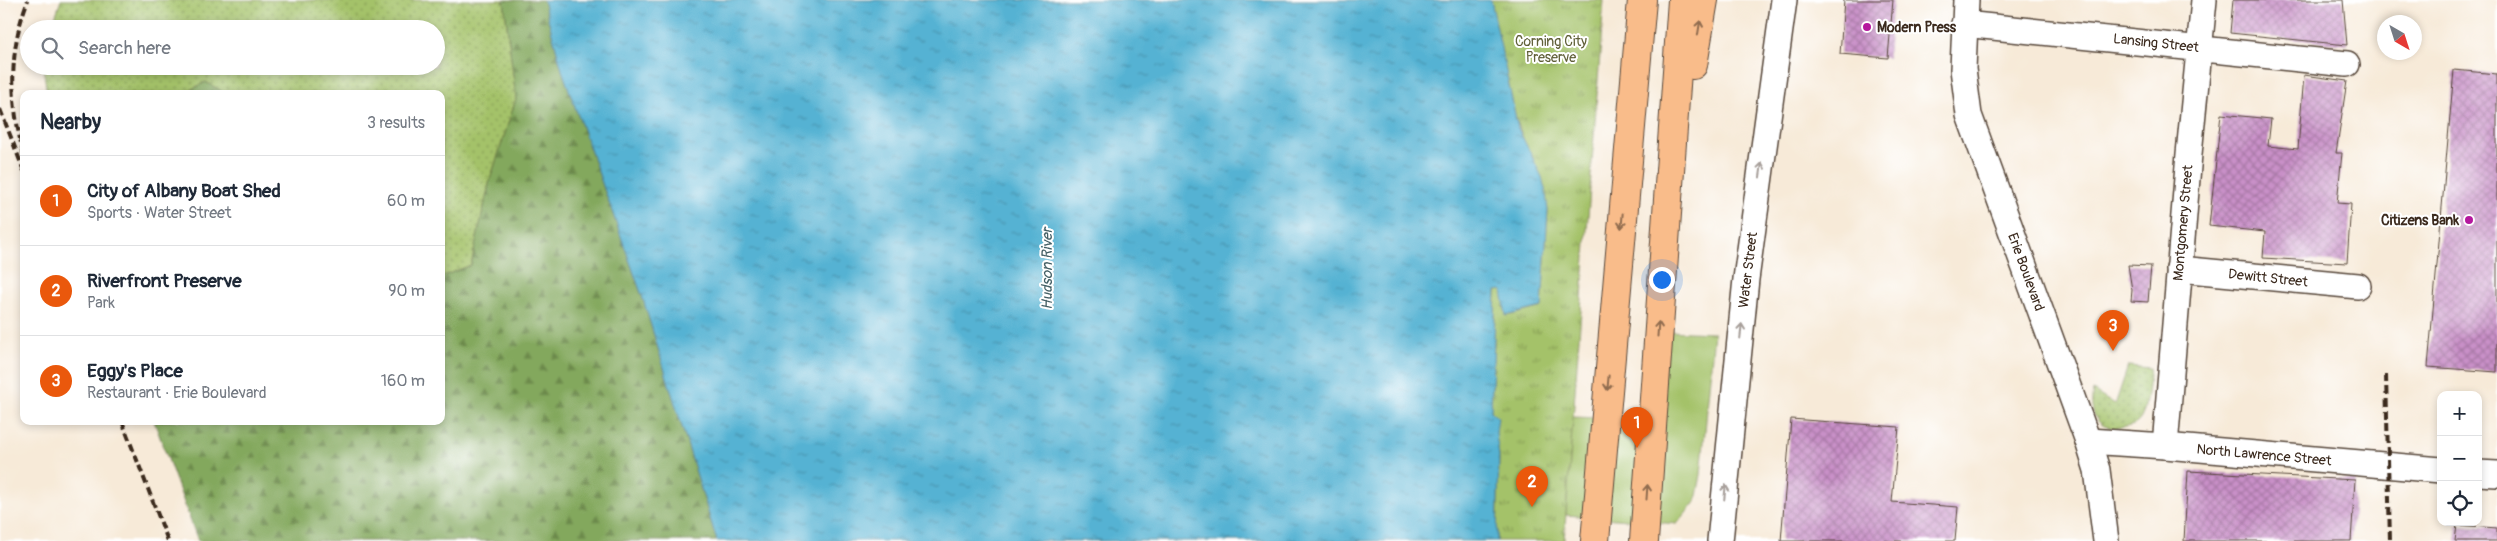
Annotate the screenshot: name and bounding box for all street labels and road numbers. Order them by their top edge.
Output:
street label: Lansing Street [2112,30,2200,56]
street label: Montgomery Street [2169,164,2197,282]
street label: Water Street [1735,231,1761,309]
street label: Erie Boulevard [2004,231,2048,313]
street label: Dewitt Street [2227,265,2309,291]
street label: North Lawrence Street [2196,441,2333,469]

